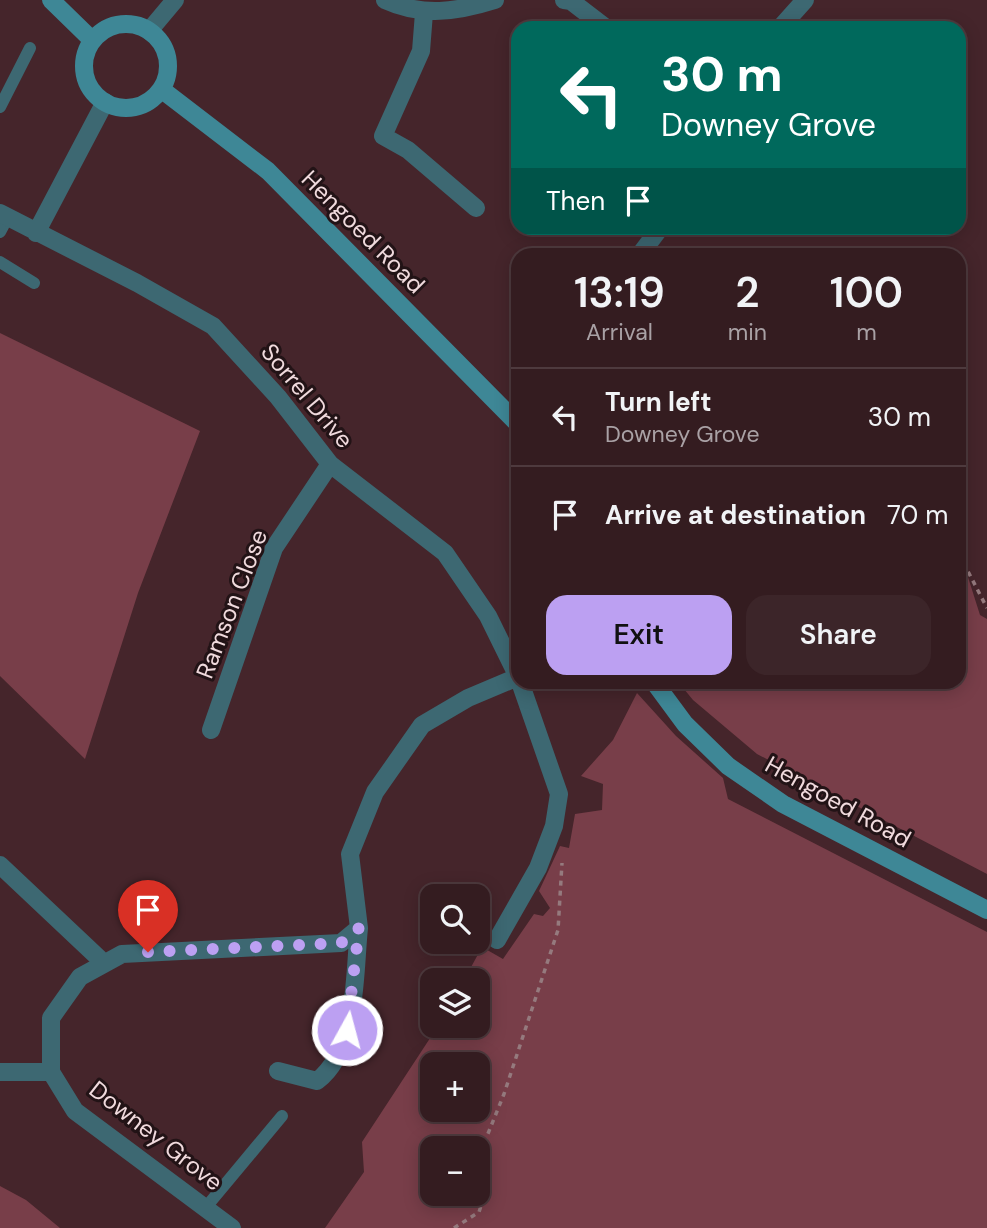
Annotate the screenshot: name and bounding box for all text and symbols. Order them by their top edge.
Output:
text: 30 m [661,42,783,106]
icon: left [546,49,637,140]
text: Downey Grove [661,104,876,146]
street label: Hengoed Road [295,163,432,300]
icon: arrive [619,182,657,220]
text: Then [546,184,605,218]
text: 13:19 [574,265,665,320]
text: 2 [735,265,759,320]
text: 100 [830,265,903,320]
text: Arrival [586,317,653,347]
text: min [728,317,767,347]
text: m [856,317,877,347]
street label: Sorrel Drive [254,337,360,455]
text: Turn left [605,385,712,419]
icon: left [546,398,584,436]
text: 30 m [868,400,931,434]
text: Downey Grove [605,419,759,449]
icon: arrive [546,496,584,534]
text: Arrive at destination [605,498,866,532]
text: 70 m [887,498,948,532]
street label: Ramson Close [189,525,274,683]
button: Exit [546,595,732,675]
button: Share [746,595,931,675]
street label: Hengoed Road [760,749,917,854]
pin [118,880,178,952]
map controls [420,884,490,1206]
button: search [420,884,490,954]
icon: arrive [129,891,167,929]
button: layers [420,968,490,1038]
position arrow [310,993,384,1067]
button: + [420,1052,490,1122]
street label: Downey Grove [83,1074,229,1197]
button: − [420,1136,490,1206]

